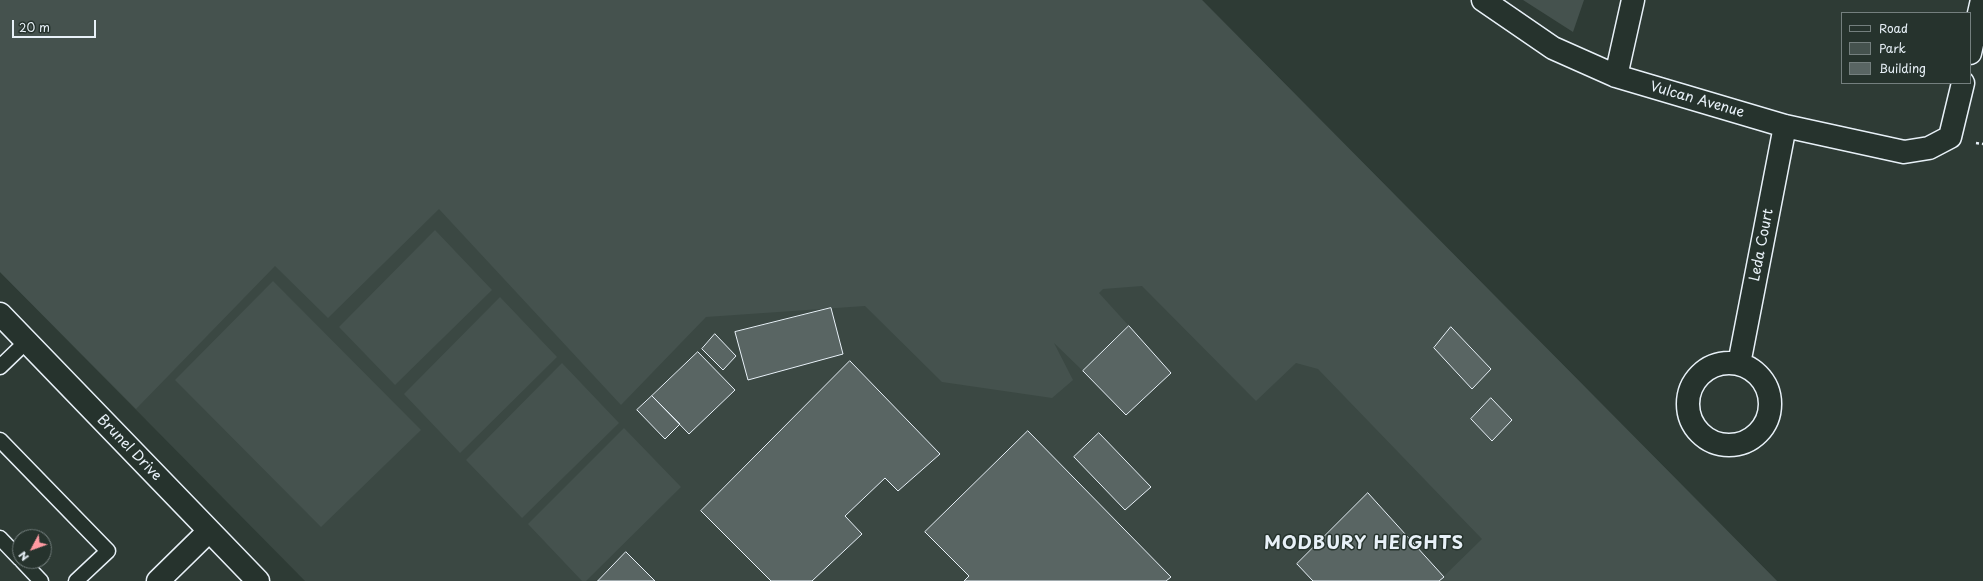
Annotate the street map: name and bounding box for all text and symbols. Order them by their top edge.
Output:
scale bar [14,12,98,38]
legend [1841,12,1971,84]
text: 20 m [19,18,50,36]
text: Road [1879,19,1908,37]
text: Park [1879,39,1906,57]
text: Building [1879,59,1926,77]
street label: Vulcan Avenue [1648,79,1746,121]
street label: Leda Court [1747,207,1777,283]
street label: Brunel Drive [93,411,165,485]
north arrow [12,529,52,569]
district label: MODBURY HEIGHTS [1264,533,1464,555]
text: N [14,548,33,565]

